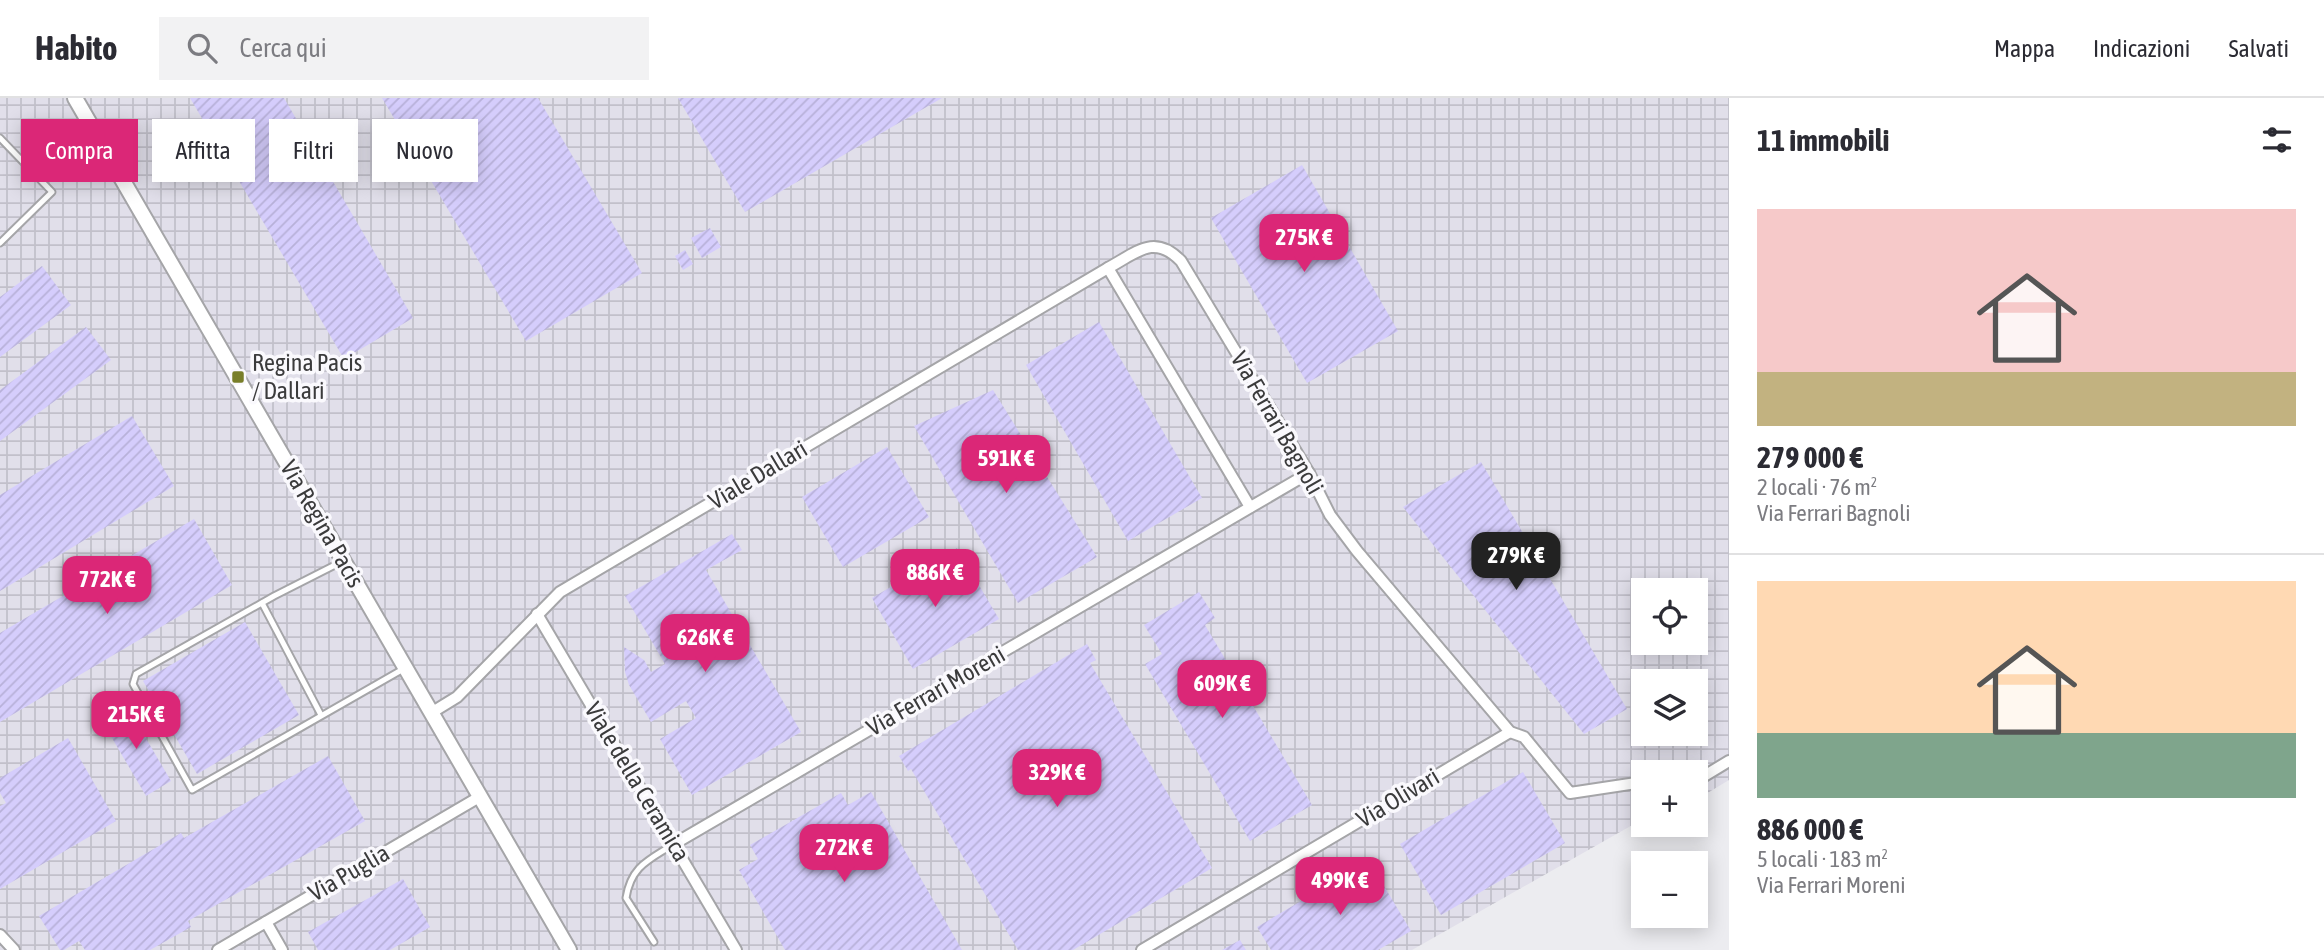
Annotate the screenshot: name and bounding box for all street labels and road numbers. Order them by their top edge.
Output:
street label: Via Ferrari Bagnoli [1226,347,1329,499]
street label: Viale Dallari [704,435,812,514]
street label: Via Regina Pacis [275,456,370,592]
street label: Via Ferrari Moreni [862,640,1010,741]
street label: Viale della Ceramica [579,697,695,866]
street label: Via Olivari [1352,763,1444,833]
street label: Via Puglia [304,839,394,906]

